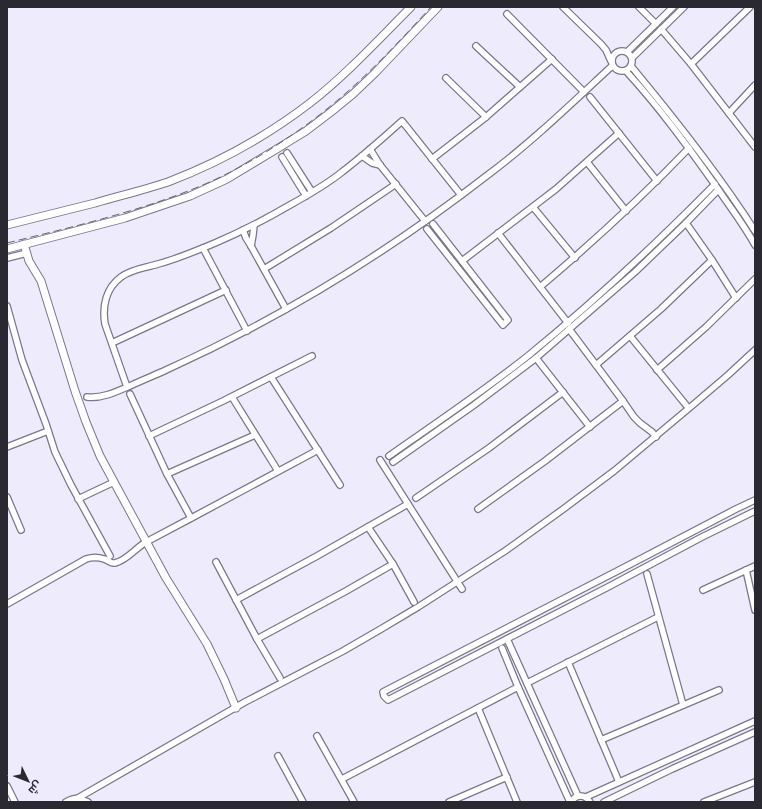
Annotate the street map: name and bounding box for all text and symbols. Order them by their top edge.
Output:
north arrow [8,761,48,801]
text: ش [25,778,44,796]

